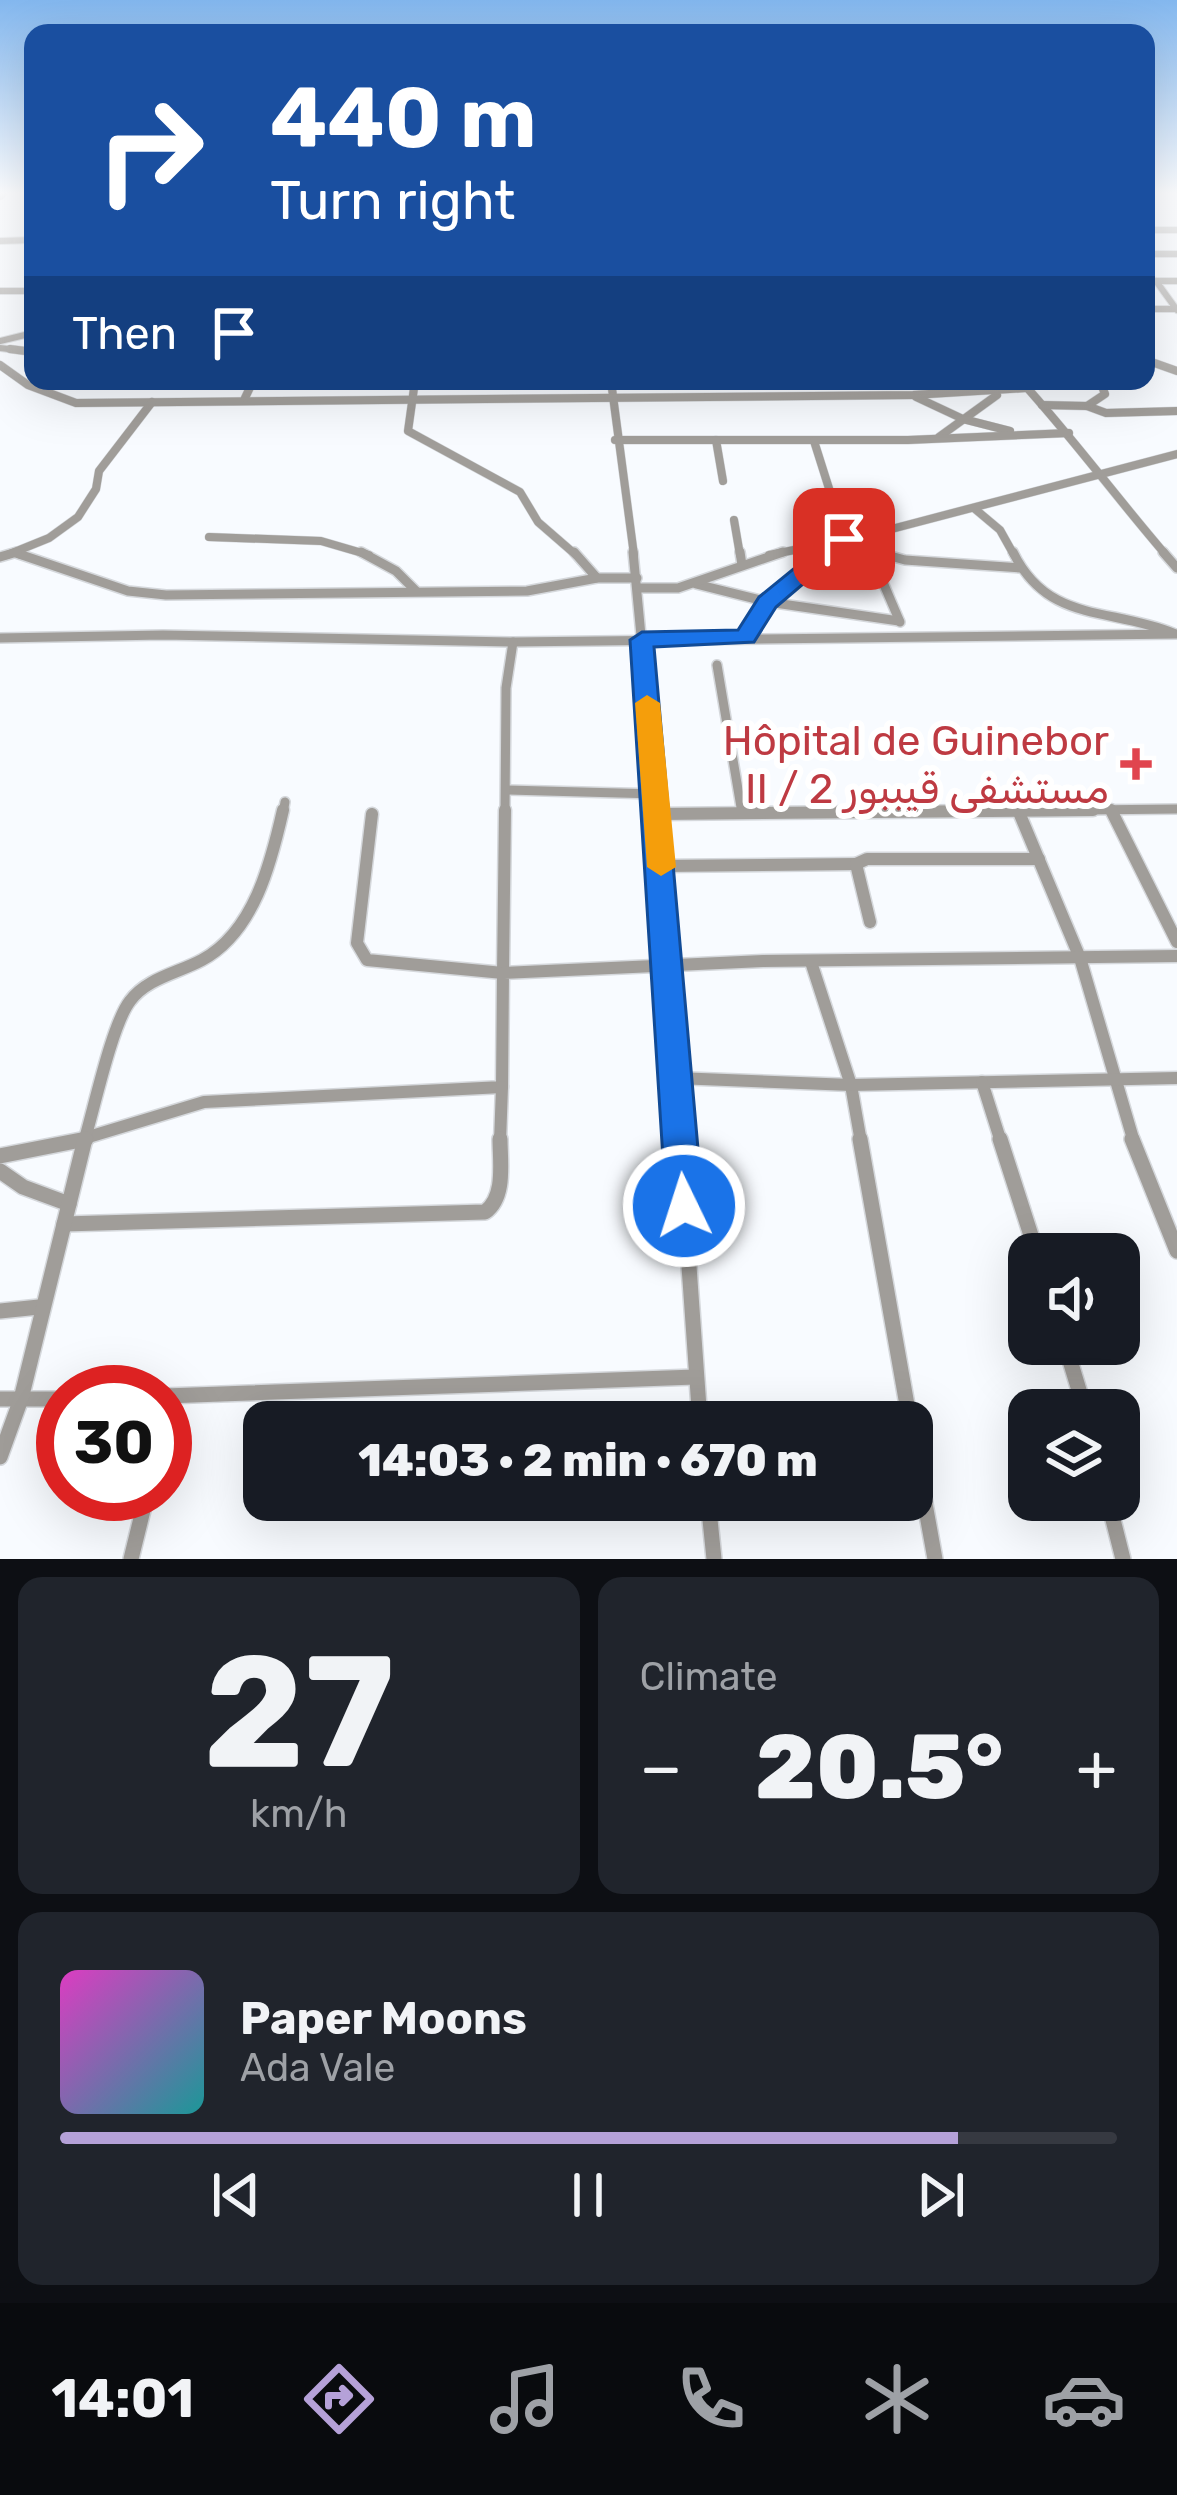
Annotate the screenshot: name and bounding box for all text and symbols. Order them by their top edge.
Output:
text: 440 m [270,68,537,168]
icon: right [72,72,228,228]
text: Turn right [270,169,515,233]
icon: arrive [201,300,267,366]
text: Then [72,307,177,360]
pin [793,488,895,590]
icon: arrive [811,506,877,572]
place label: Hôpital de Guinebor II / مستشفى قيببور 2 [723,716,1109,814]
marker: Hôpital de Guinebor II / مستشفى قيببور 2 [1120,748,1152,780]
position arrow [621,1143,747,1269]
map controls [1008,1233,1140,1521]
button: sound [1008,1233,1140,1365]
speed limit sign: 30 [36,1365,192,1521]
button: layers [1008,1389,1140,1521]
text: 14:03 · 2 min · 670 m [358,1434,818,1487]
text: 27 [203,1620,394,1805]
text: Climate [640,1654,778,1700]
text: 20.5° [755,1714,1003,1821]
text: − [640,1728,682,1807]
text: + [1076,1728,1117,1807]
text: km/h [250,1791,347,1837]
text: Paper Moons [240,1992,527,2045]
text: Ada Vale [240,2045,395,2091]
icon: previous [203,2162,269,2228]
icon: pause [555,2162,621,2228]
icon: next [908,2162,974,2228]
icon: directions [297,2357,381,2441]
icon: music [483,2357,567,2441]
icon: phone [669,2357,753,2441]
icon: climate [855,2357,939,2441]
icon: car [1042,2357,1126,2441]
text: 14:01 [51,2367,194,2431]

